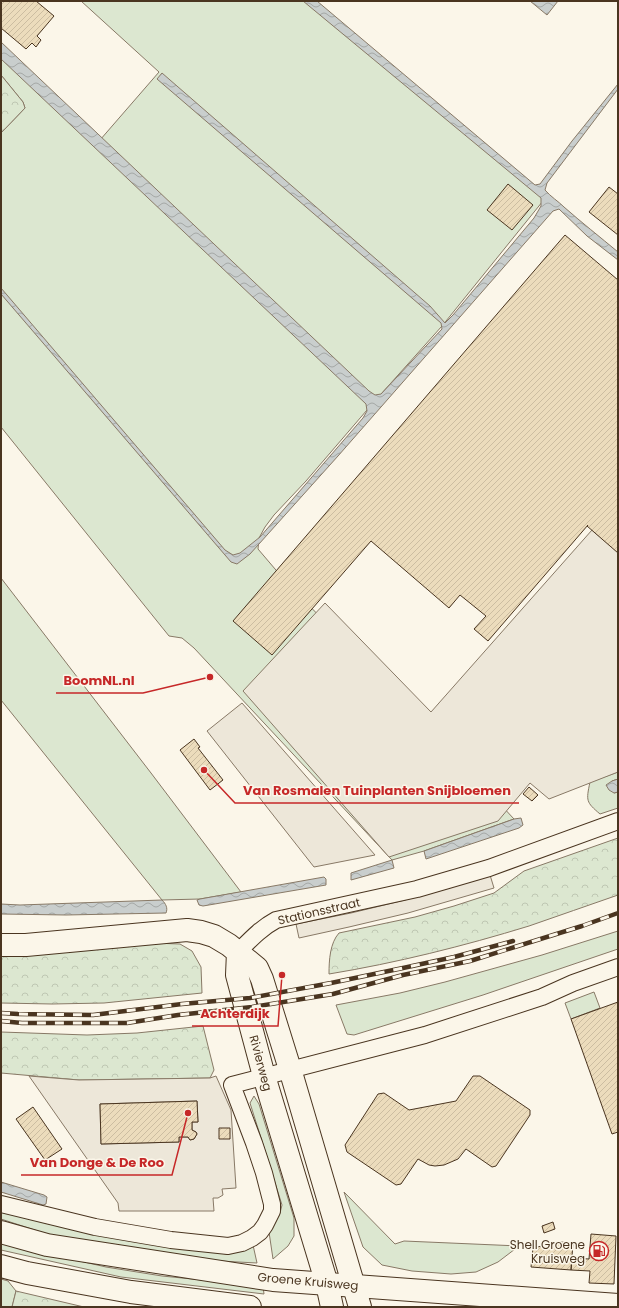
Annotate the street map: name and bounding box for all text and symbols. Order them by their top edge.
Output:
callout: BoomNL.nl [56,668,143,693]
text: BoomNL.nl [63,671,135,690]
callout: Van Rosmalen Tuinplanten Snijbloemen [235,778,519,803]
text: Van Rosmalen Tuinplanten Snijbloemen [243,781,511,800]
street label: Stationsstraat [276,893,362,929]
callout: Achterdijk [192,1001,278,1026]
text: Achterdijk [200,1004,270,1023]
street label: Rivierweg [245,1033,277,1093]
callout: Van Donge & De Roo [21,1150,172,1175]
text: Van Donge & De Roo [30,1153,164,1172]
place label: Shell Groene Kruisweg [510,1236,585,1267]
fuel station icon: Shell Groene Kruisweg [588,1240,610,1262]
street label: Groene Kruisweg [257,1268,359,1294]

